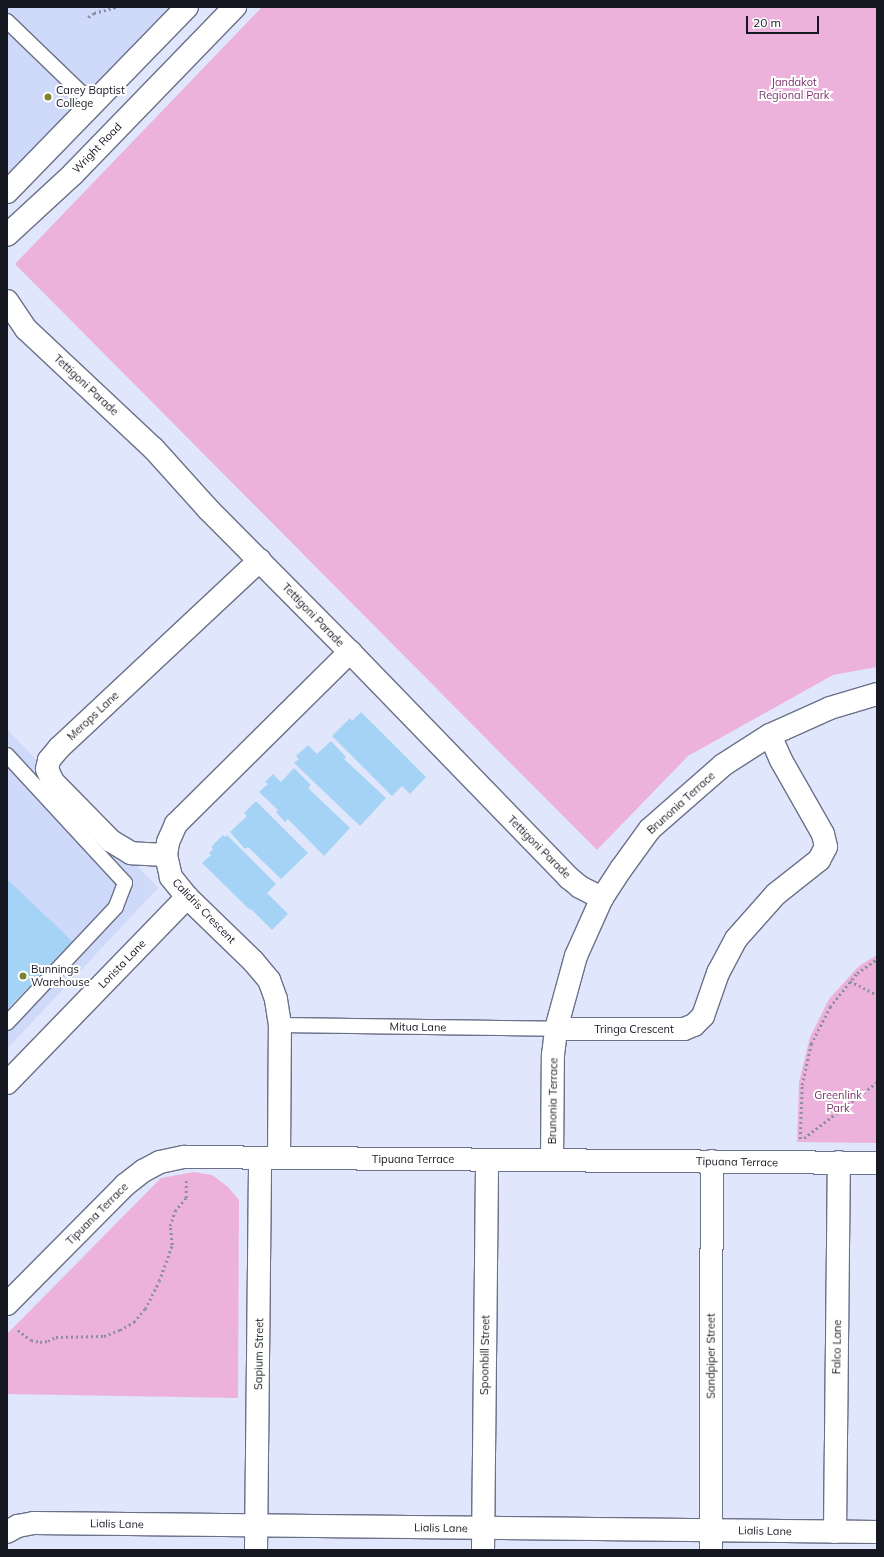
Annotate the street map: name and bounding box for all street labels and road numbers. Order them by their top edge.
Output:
street label: Wright Road [70,120,124,176]
street label: Tettigoni Parade [51,352,121,418]
street label: Tettigoni Parade [279,580,347,650]
street label: Merops Lane [65,689,121,743]
street label: Brunonia Terrace [644,769,718,837]
street label: Tettigoni Parade [505,813,573,881]
street label: Calidris Crescent [170,876,238,946]
street label: Lorista Lane [96,937,148,991]
street label: Mitua Lane [390,1020,446,1034]
street label: Tringa Crescent [594,1022,674,1036]
street label: Brunonia Terrace [546,1058,560,1144]
street label: Tipuana Terrace [372,1152,454,1166]
street label: Tipuana Terrace [696,1155,778,1169]
street label: Tipuana Terrace [63,1180,131,1248]
street label: Sandpiper Street [704,1313,718,1399]
street label: Spoonbill Street [478,1315,492,1395]
street label: Sapium Street [252,1318,266,1390]
street label: Falco Lane [830,1320,844,1374]
street label: Lialis Lane [90,1517,144,1531]
street label: Lialis Lane [414,1521,468,1535]
street label: Lialis Lane [738,1524,792,1538]

